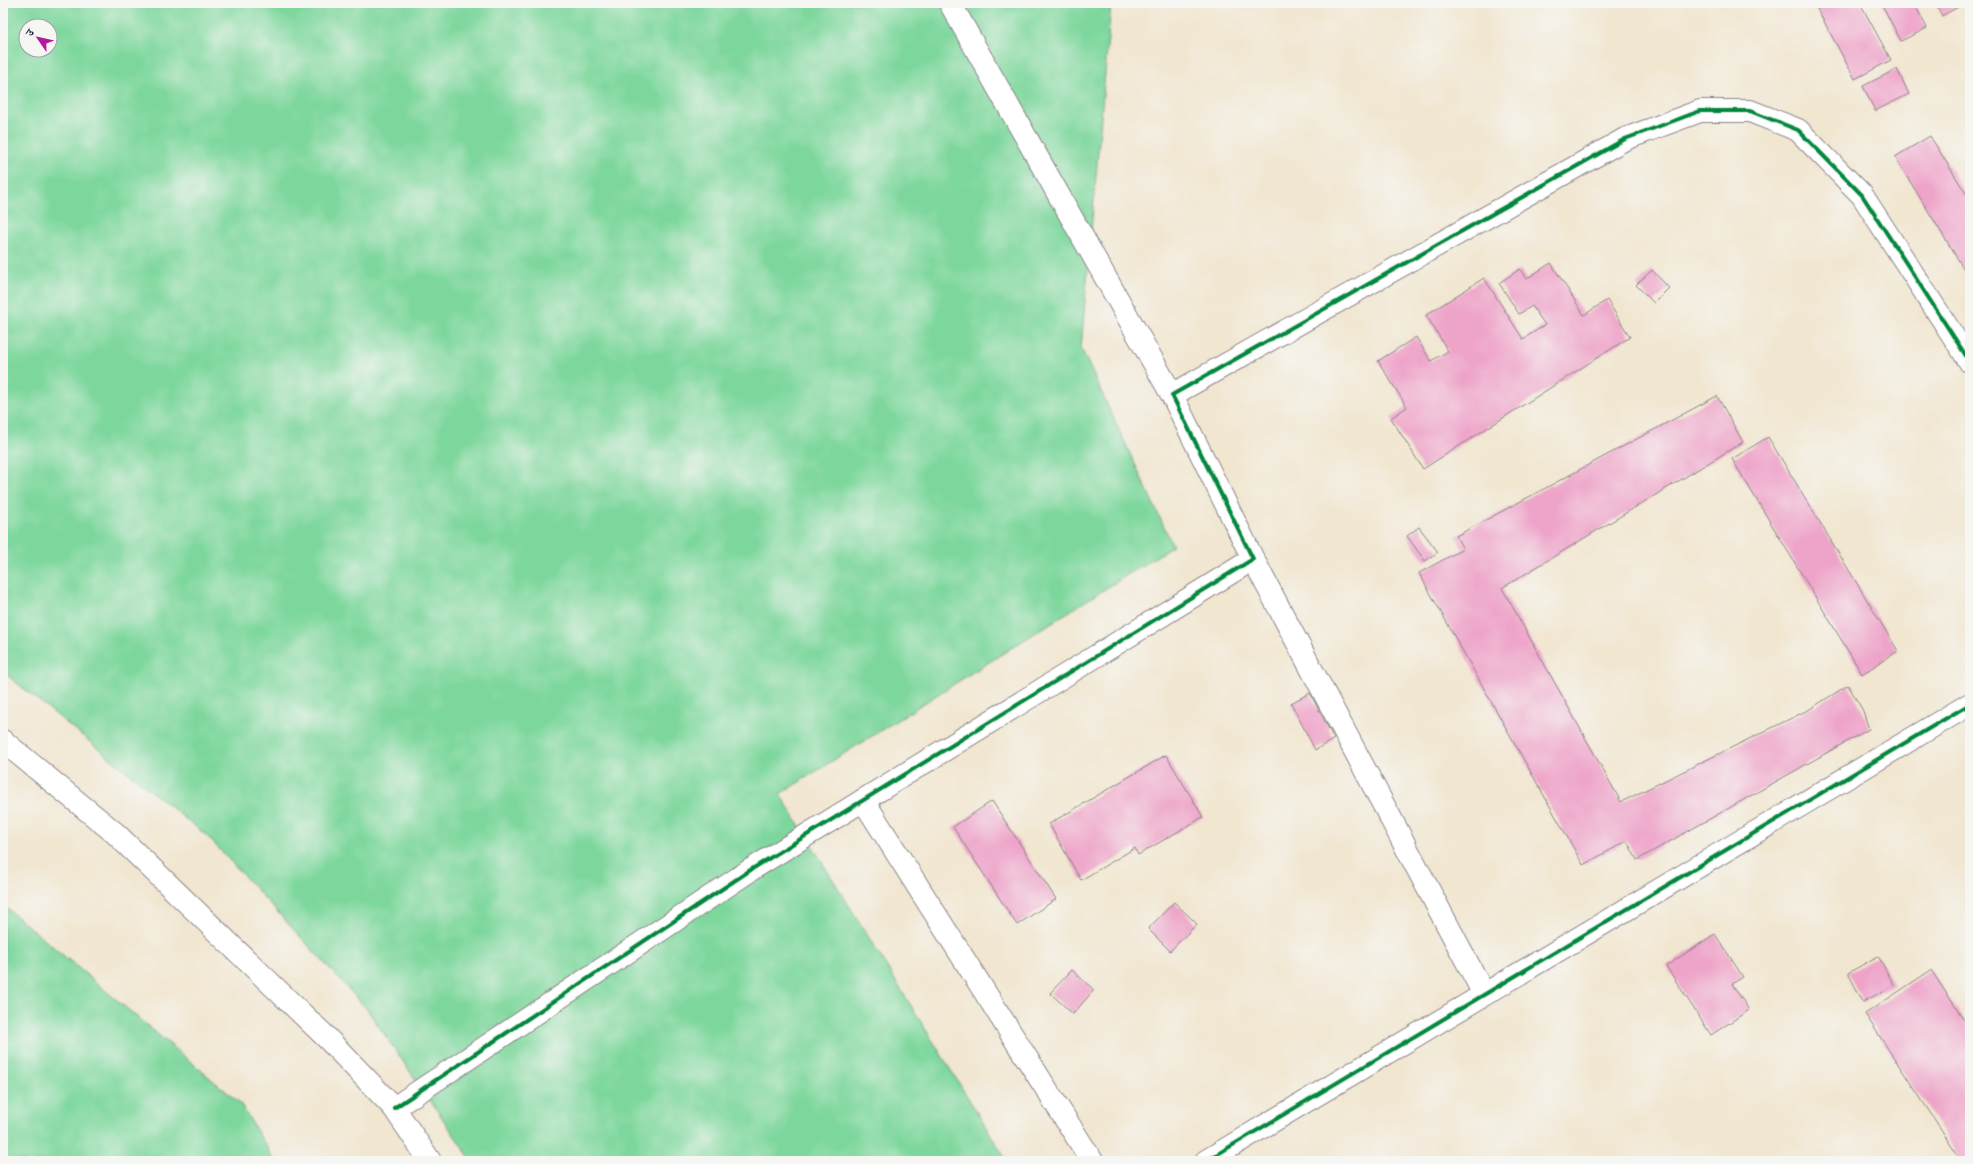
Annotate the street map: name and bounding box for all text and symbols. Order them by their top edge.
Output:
north arrow [18,18,58,58]
text: उ [23,26,39,40]

